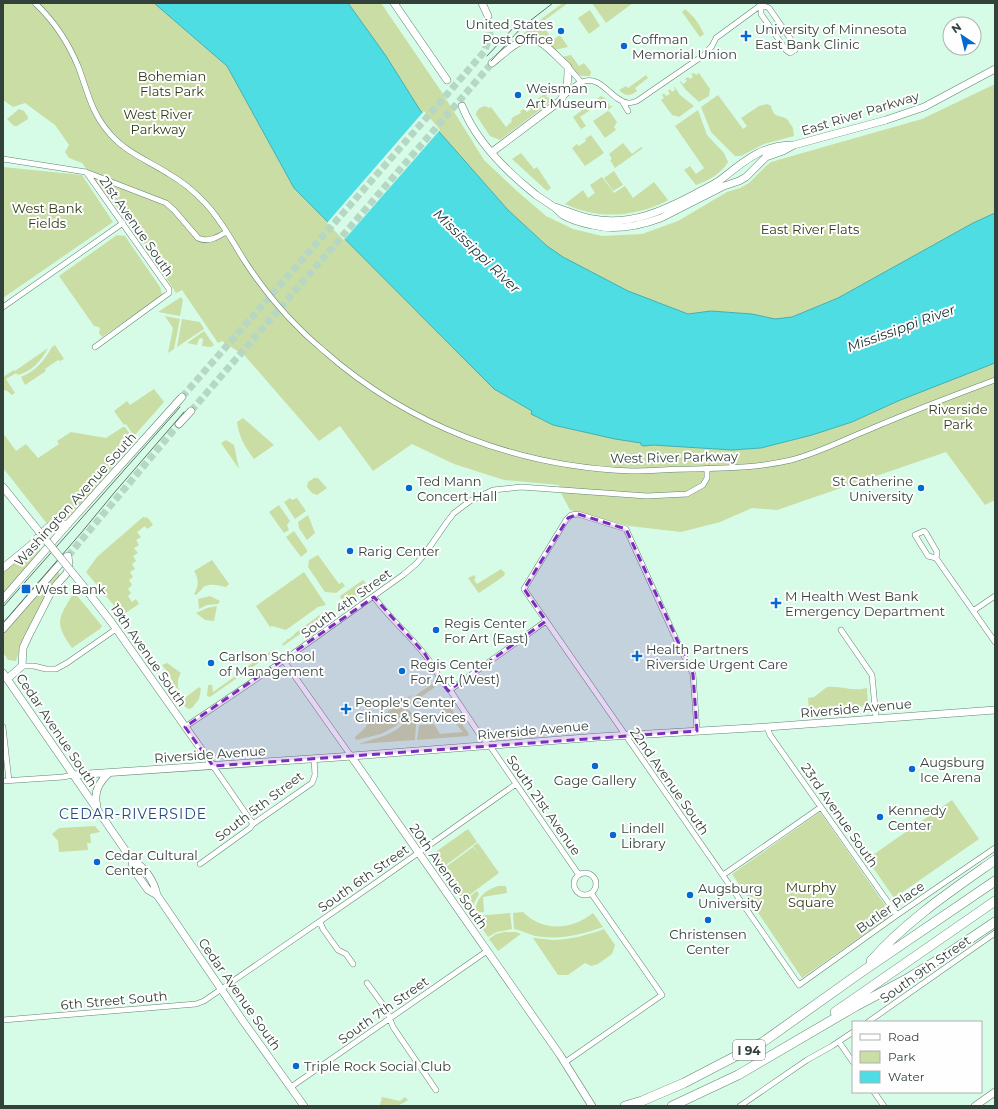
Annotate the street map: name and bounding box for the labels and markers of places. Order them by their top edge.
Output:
place label: United States Post Office [466,16,553,47]
place label: University of Minnesota East Bank Clinic [755,21,907,52]
marker: United States Post Office [556,26,566,36]
marker: University of Minnesota East Bank Clinic [740,30,752,42]
place label: Coffman Memorial Union [632,31,737,62]
marker: Coffman Memorial Union [619,41,629,51]
place label: Weisman Art Museum [526,80,607,111]
marker: Weisman Art Museum [513,90,523,100]
place label: Ted Mann Concert Hall [417,473,497,504]
place label: St Catherine University [832,473,914,504]
marker: Ted Mann Concert Hall [404,483,414,493]
marker: St Catherine University [916,483,926,493]
place label: Rarig Center [358,543,440,559]
marker: Rarig Center [345,546,355,556]
place label: West Bank [35,581,106,597]
marker: West Bank [20,583,32,595]
place label: M Health West Bank Emergency Department [785,588,945,619]
marker: M Health West Bank Emergency Department [770,597,782,609]
place label: Regis Center For Art (East) [444,615,529,646]
marker: Regis Center For Art (East) [431,625,441,635]
place label: Health Partners Riverside Urgent Care [646,641,788,672]
place label: Carlson School of Management [219,648,324,679]
marker: Health Partners Riverside Urgent Care [631,650,643,662]
place label: Regis Center For Art (West) [410,656,500,687]
marker: Carlson School of Management [206,658,216,668]
marker: Regis Center For Art (West) [397,666,407,676]
place label: People's Center Clinics & Services [355,694,466,725]
marker: People's Center Clinics & Services [340,703,352,715]
place label: Augsburg Ice Arena [920,754,985,785]
marker: Gage Gallery [590,761,600,771]
marker: Augsburg Ice Arena [907,764,917,774]
place label: Gage Gallery [554,772,637,788]
place label: Kennedy Center [888,802,947,833]
marker: Kennedy Center [875,812,885,822]
place label: Lindell Library [621,820,666,851]
marker: Lindell Library [608,830,618,840]
place label: Cedar Cultural Center [105,847,198,878]
marker: Cedar Cultural Center [92,857,102,867]
place label: Augsburg University [698,880,763,911]
marker: Augsburg University [685,890,695,900]
marker: Christensen Center [703,915,713,925]
place label: Christensen Center [669,926,747,957]
place label: Triple Rock Social Club [304,1058,451,1074]
marker: Triple Rock Social Club [291,1061,301,1071]

